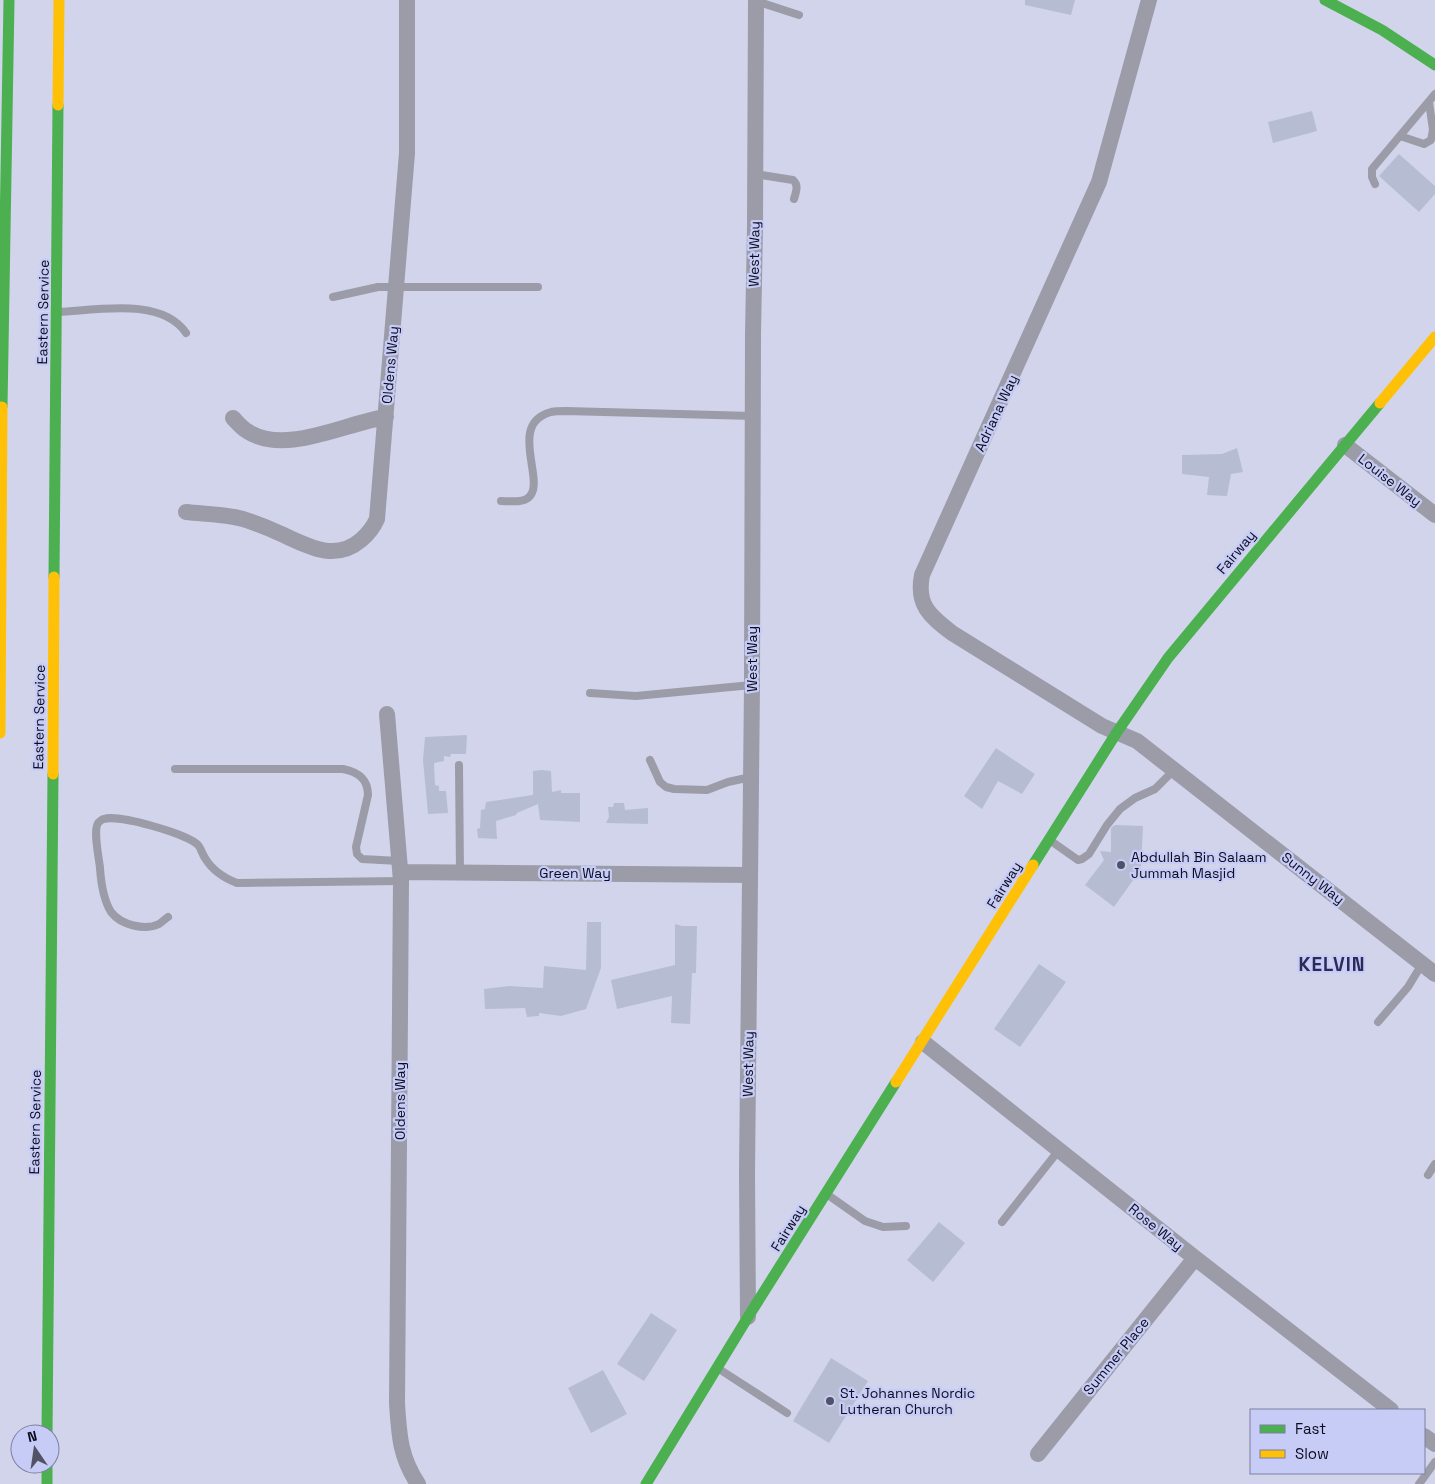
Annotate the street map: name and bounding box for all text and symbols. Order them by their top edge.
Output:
street label: West Way [744,221,764,287]
street label: Eastern Service [33,259,53,365]
street label: Oldens Way [378,325,402,405]
street label: Adriana Way [970,371,1022,455]
street label: Louise Way [1355,450,1425,510]
street label: Fairway [1212,526,1260,578]
street label: West Way [743,626,761,692]
street label: Eastern Service [29,664,49,770]
place label: Abdullah Bin Salaam Jummah Masjid [1131,848,1267,882]
street label: Sunny Way [1278,848,1348,908]
street label: Fairway [983,858,1025,912]
marker: Abdullah Bin Salaam Jummah Masjid [1115,859,1127,871]
street label: Green Way [539,864,611,882]
district label: KELVIN [1299,952,1365,977]
street label: West Way [738,1031,758,1097]
street label: Oldens Way [391,1062,409,1140]
street label: Eastern Service [25,1069,45,1175]
street label: Rose Way [1125,1199,1187,1255]
street label: Fairway [767,1201,809,1255]
street label: Summer Place [1079,1314,1153,1398]
place label: St. Johannes Nordic Lutheran Church [840,1384,975,1418]
marker: St. Johannes Nordic Lutheran Church [824,1395,836,1407]
legend [1250,1409,1425,1474]
text: Fast [1295,1419,1326,1438]
north arrow [10,1424,60,1474]
text: N [25,1427,39,1446]
text: Slow [1295,1444,1329,1463]

